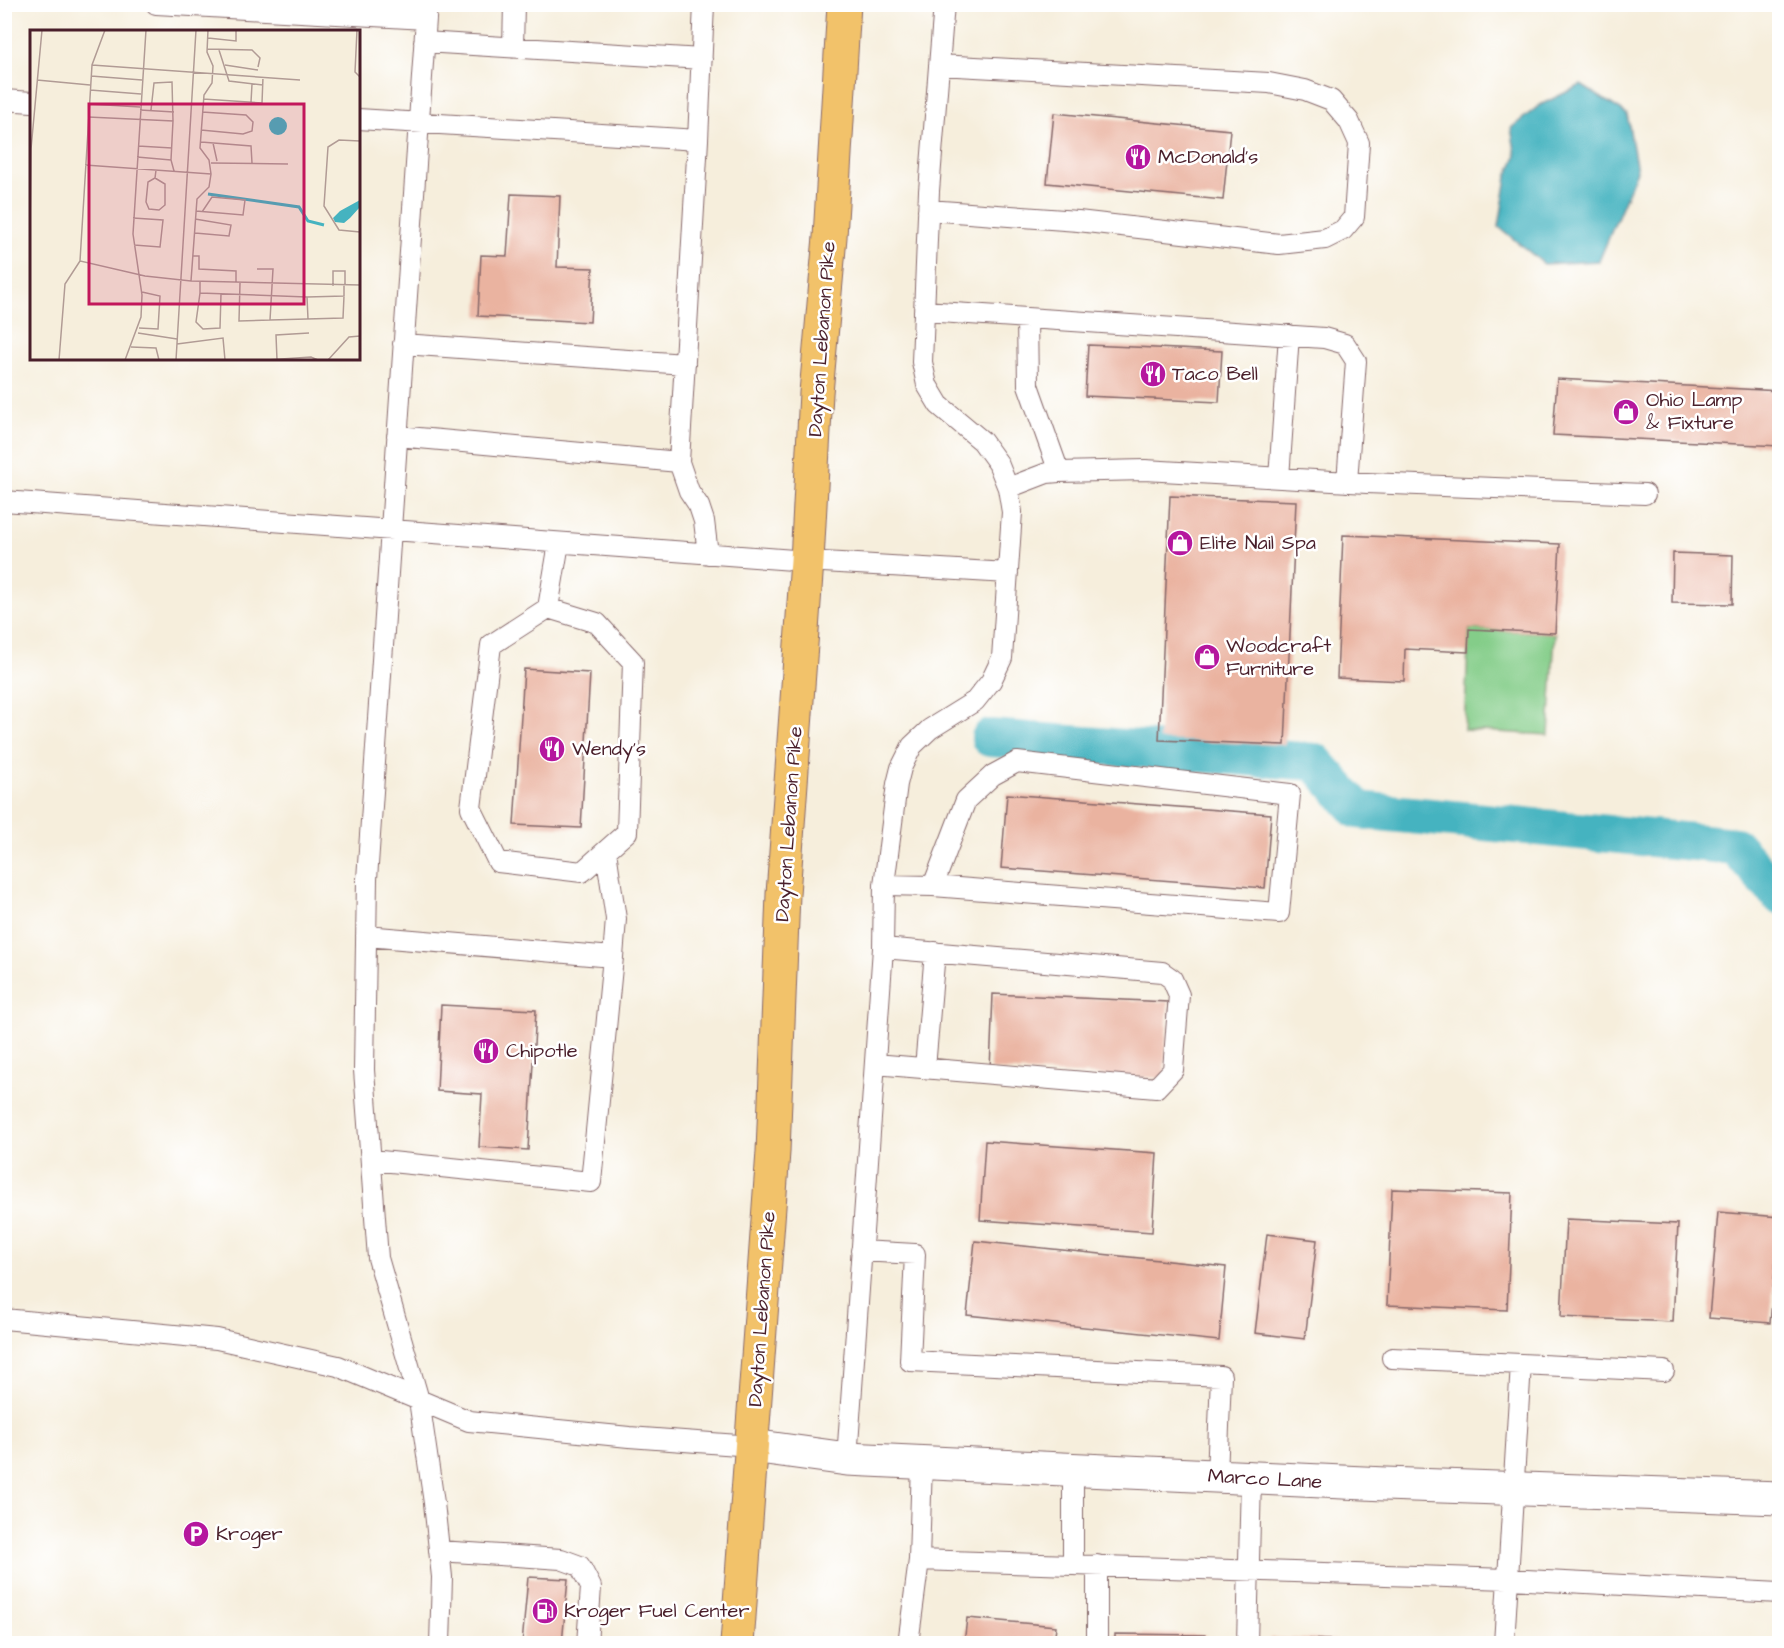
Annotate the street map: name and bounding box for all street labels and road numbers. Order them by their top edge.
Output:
street label: Dayton Lebanon Pike [801,240,844,438]
street label: Dayton Lebanon Pike [768,725,811,923]
street label: Dayton Lebanon Pike [741,1210,784,1408]
street label: Marco Lane [1207,1462,1323,1496]

